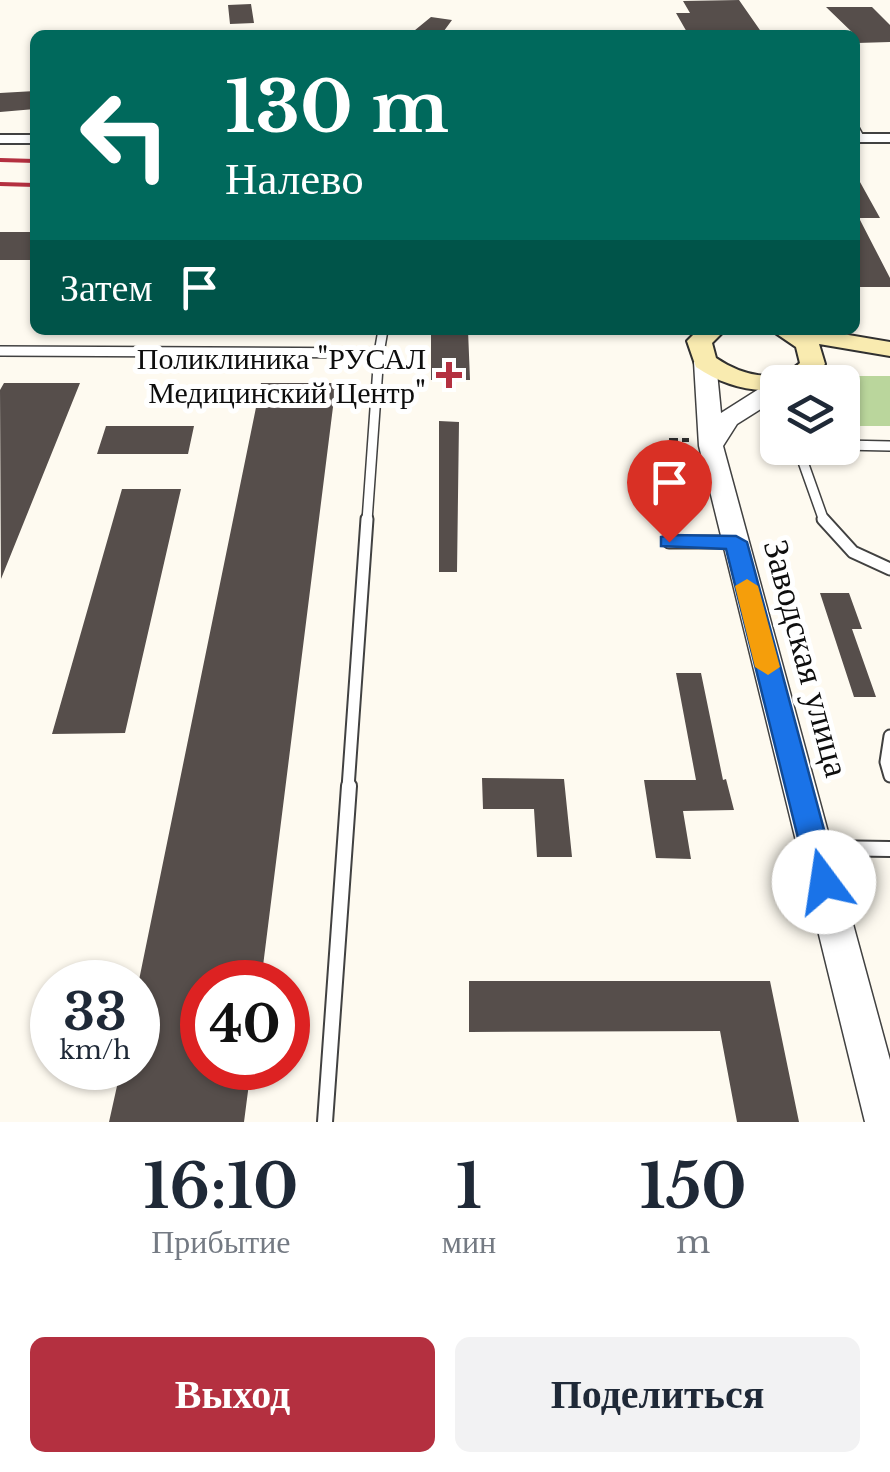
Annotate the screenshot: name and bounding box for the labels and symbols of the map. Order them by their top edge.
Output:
place label: Поликлиника "РУСАЛ Медицинский Центр" [137,340,426,411]
marker: Поликлиника "РУСАЛ Медицинский Центр" [436,362,462,388]
pin [627,440,712,543]
street label: Заводская улица [755,535,859,782]
position arrow [772,830,876,934]
speed limit sign: 40 [180,960,310,1090]

